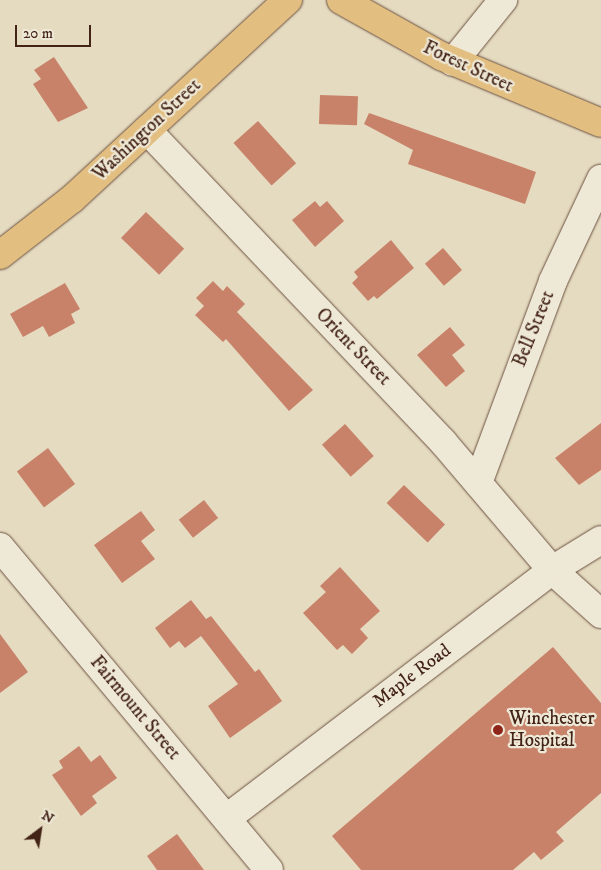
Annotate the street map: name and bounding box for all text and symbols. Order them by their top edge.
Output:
scale bar [18,15,94,47]
text: 20 m [23,24,53,43]
street label: Forest Street [419,36,517,98]
street label: Washington Street [88,74,206,186]
street label: Bell Street [508,287,560,371]
street label: Orient Street [311,304,395,390]
street label: Maple Road [368,639,456,713]
street label: Fairmount Street [85,651,185,765]
place label: Winchester Hospital [509,708,594,752]
marker: Winchester Hospital [491,723,505,737]
north arrow [15,805,65,855]
text: N [38,806,57,828]

